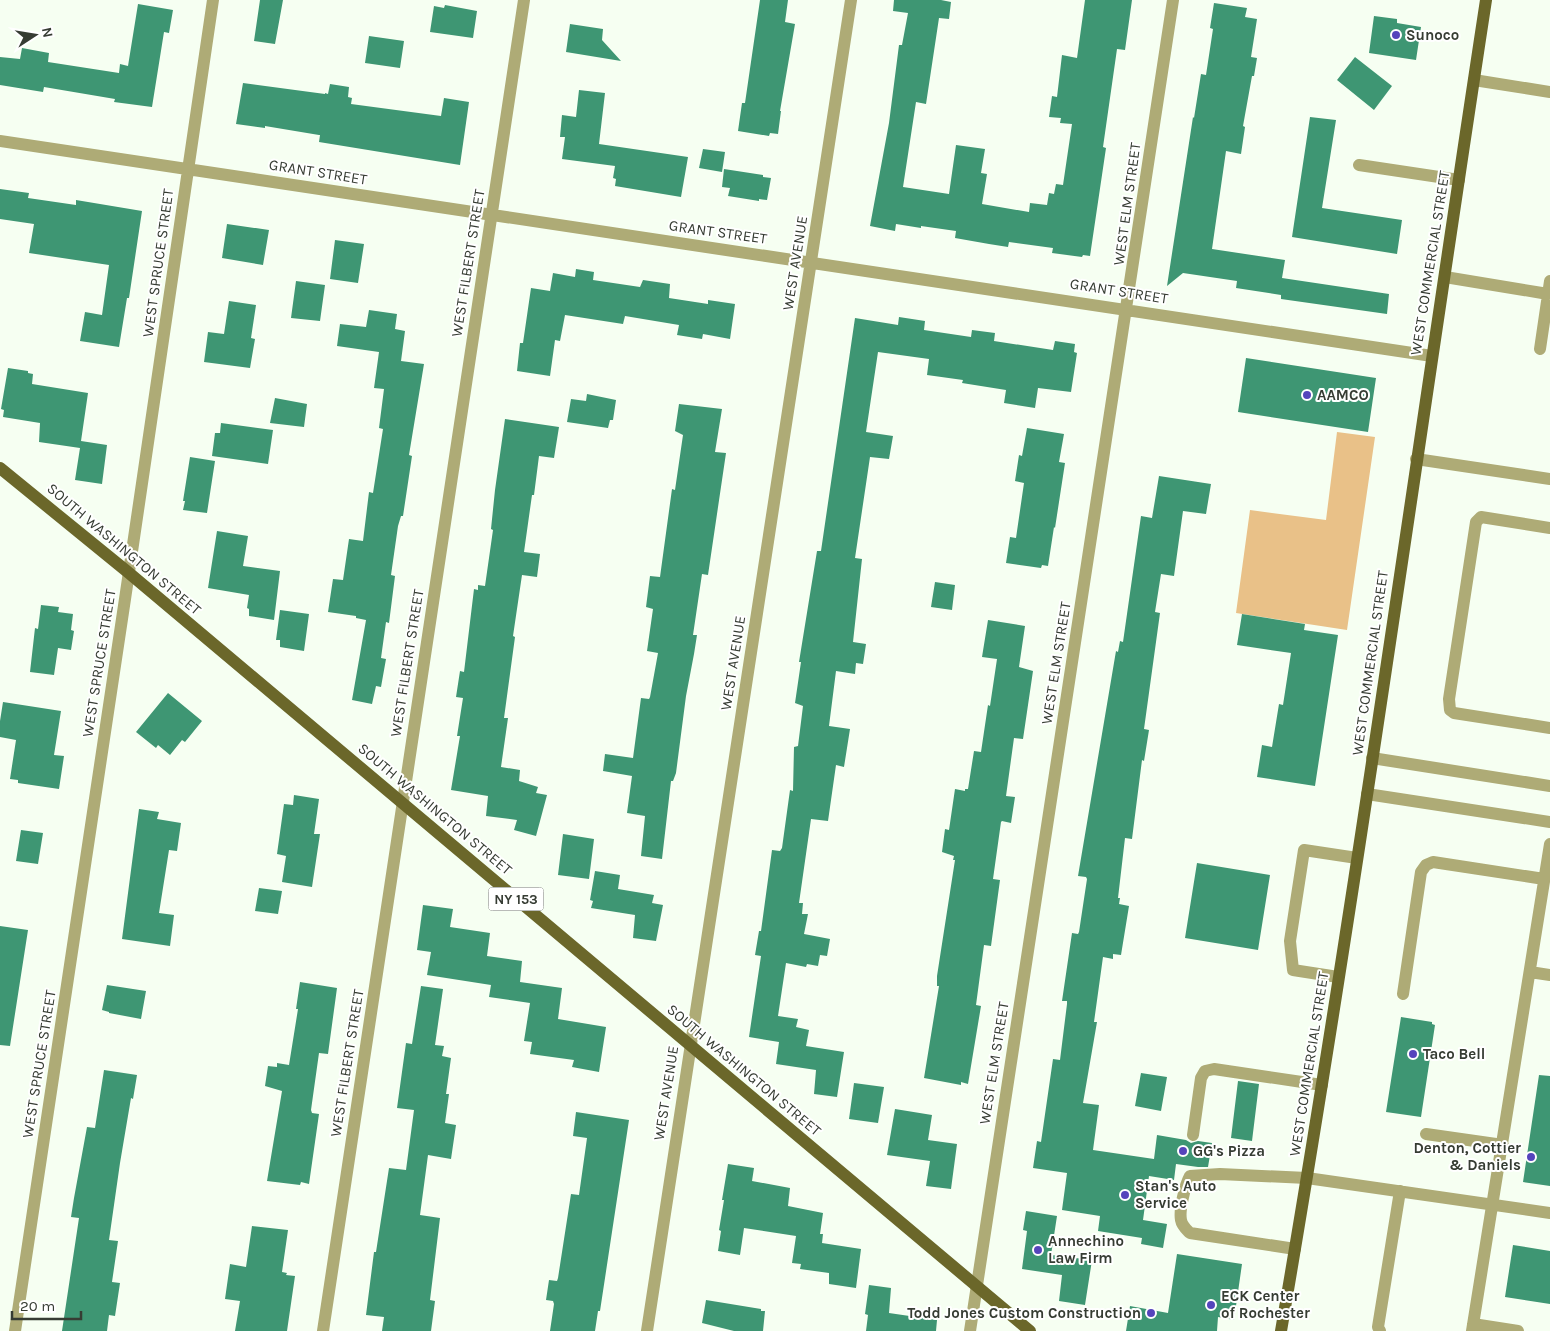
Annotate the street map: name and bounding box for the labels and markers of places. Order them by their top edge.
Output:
place label: Sunoco [1406,26,1459,44]
marker: Sunoco [1390,29,1402,41]
place label: AAMCO [1317,386,1369,404]
marker: AAMCO [1301,389,1313,401]
place label: Taco Bell [1423,1045,1485,1063]
marker: Taco Bell [1407,1048,1419,1060]
place label: Denton, Cottier & Daniels [1413,1139,1521,1174]
place label: GG's Pizza [1193,1142,1265,1160]
marker: GG's Pizza [1177,1145,1189,1157]
marker: Denton, Cottier & Daniels [1525,1151,1537,1163]
place label: Stan's Auto Service [1135,1177,1216,1212]
marker: Stan's Auto Service [1119,1189,1131,1201]
place label: Annechino Law Firm [1048,1232,1124,1267]
marker: Annechino Law Firm [1032,1244,1044,1256]
place label: ECK Center of Rochester [1221,1287,1310,1322]
marker: ECK Center of Rochester [1205,1299,1217,1311]
place label: Todd Jones Custom Construction [907,1304,1141,1322]
marker: Todd Jones Custom Construction [1145,1307,1157,1319]

